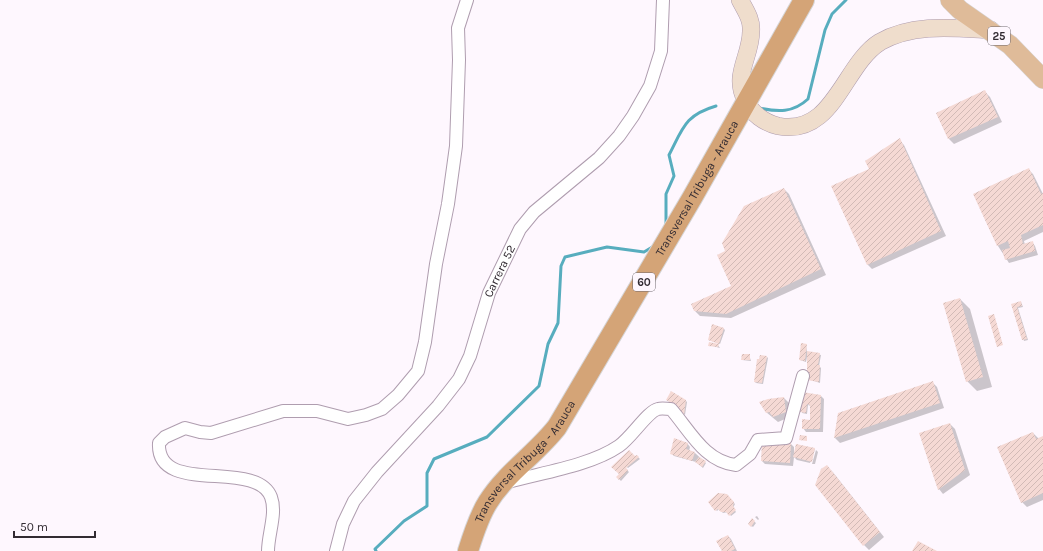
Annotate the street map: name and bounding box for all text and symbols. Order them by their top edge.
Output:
road number: 25 [988,27,1010,45]
street label: Transversal Tribuga - Arauca [652,118,741,258]
street label: Carrera 52 [481,243,518,299]
road number: 60 [633,273,655,291]
street label: Transversal Tribuga - Arauca [472,398,578,524]
scale bar [14,513,95,539]
text: 50 m [20,520,48,534]

